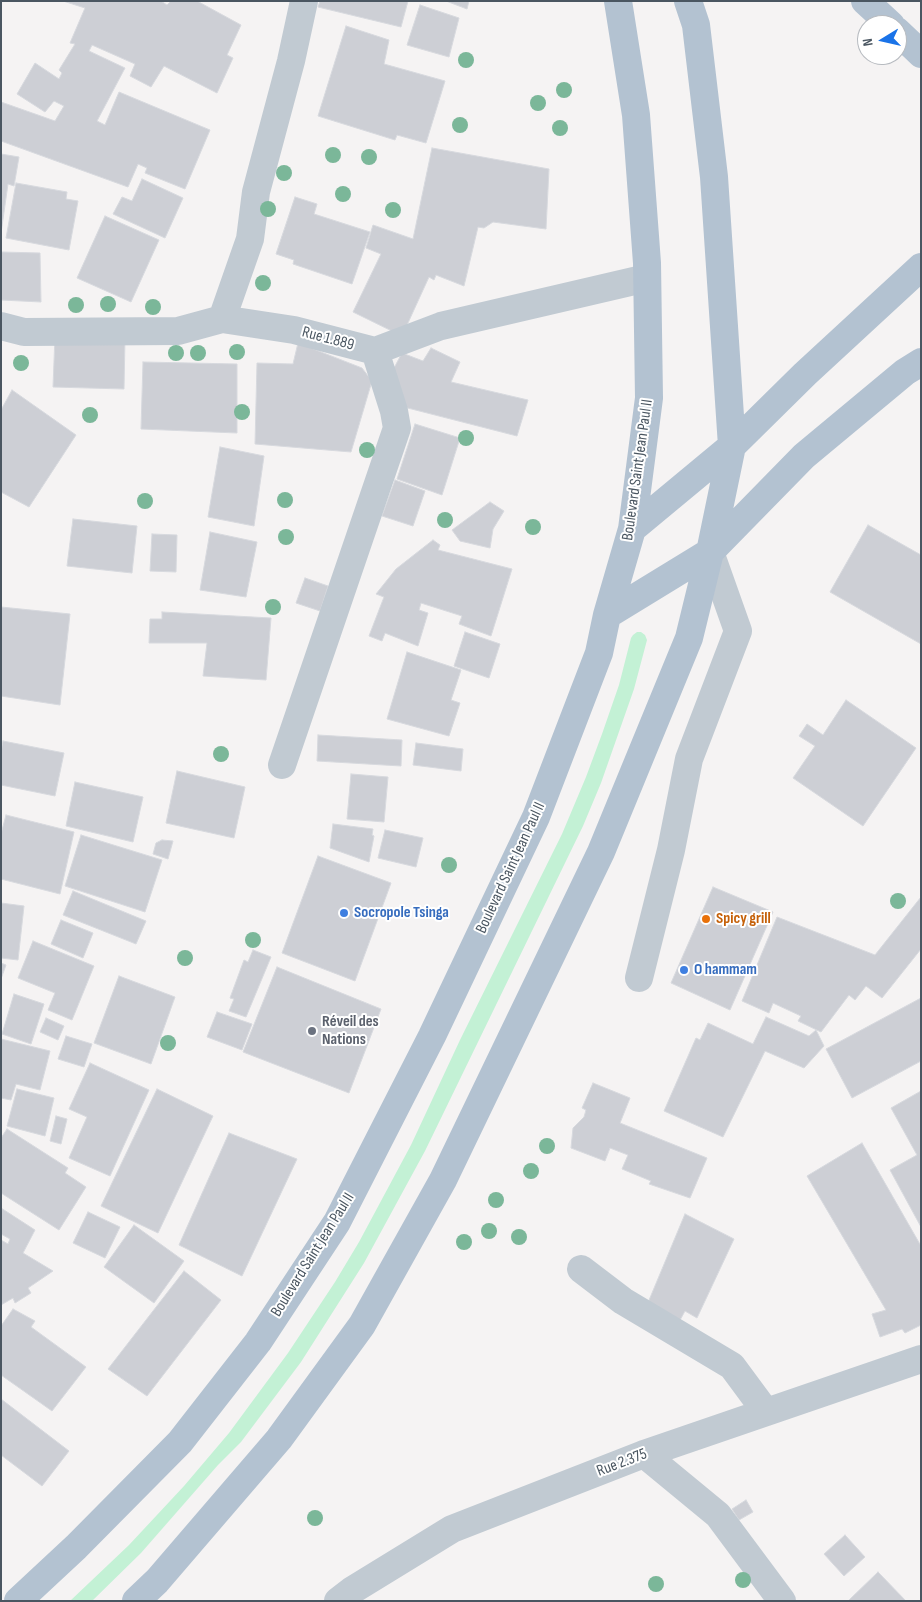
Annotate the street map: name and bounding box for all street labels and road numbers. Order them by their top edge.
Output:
street label: Rue 1.889 [300,323,356,355]
street label: Boulevard Saint Jean Paul II [619,398,657,542]
street label: Boulevard Saint Jean Paul II [472,799,550,937]
street label: Boulevard Saint Jean Paul II [267,1190,359,1320]
street label: Rue 2.375 [594,1445,650,1481]

